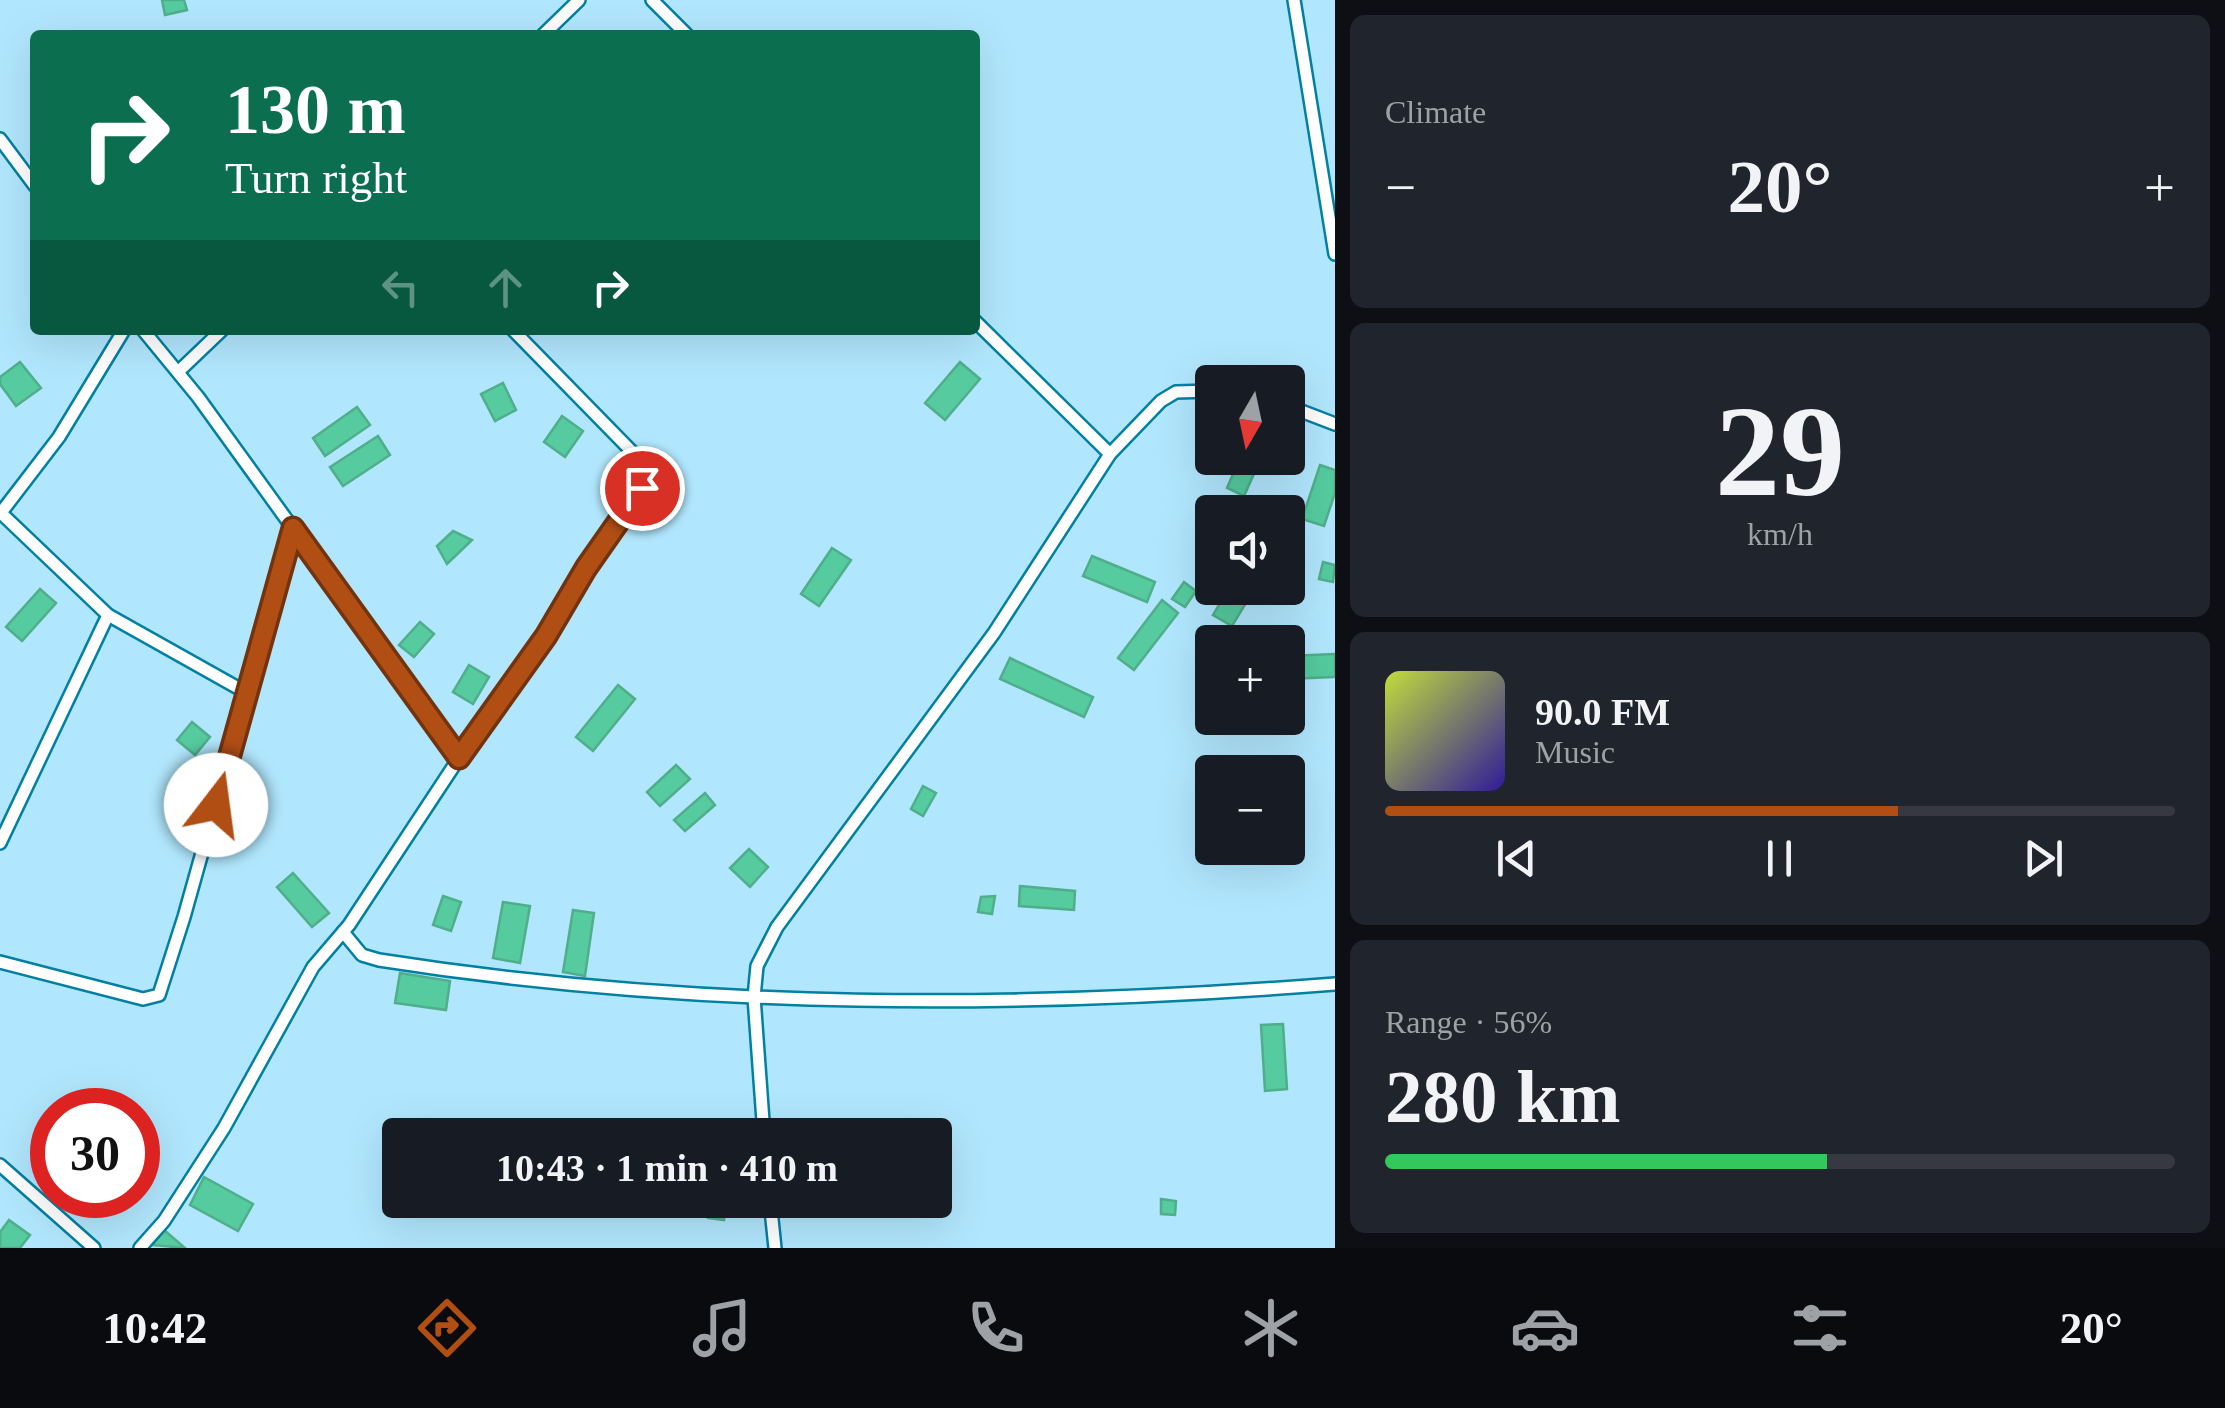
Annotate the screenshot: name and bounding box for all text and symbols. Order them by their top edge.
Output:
icon: right [60,70,190,200]
text: 130 m [225,71,406,148]
text: Climate [1385,94,1486,130]
text: 20° [1728,145,1833,228]
text: Turn right [225,153,407,203]
text: − [1385,157,1416,218]
text: + [2144,157,2175,218]
icon: left [373,260,428,315]
icon: ahead [478,260,533,315]
icon: right [583,260,638,315]
north arrow [1195,365,1305,475]
map controls [1195,365,1305,865]
text: 29 [1715,379,1845,523]
pin [600,446,685,531]
icon: arrive [615,461,670,516]
button: sound [1195,495,1305,605]
text: km/h [1747,516,1813,552]
button: + [1195,625,1305,735]
text: 90.0 FM [1535,691,1670,733]
text: Music [1535,734,1615,770]
position arrow [164,753,268,857]
button: − [1195,755,1305,865]
icon: previous [1489,831,1544,886]
icon: pause [1752,831,1807,886]
icon: next [2016,831,2071,886]
text: Range · 56% [1385,1004,1552,1040]
text: 280 km [1385,1055,1620,1138]
speed limit sign: 30 [30,1088,160,1218]
text: 10:43 · 1 min · 410 m [496,1147,838,1189]
icon: directions [412,1293,482,1363]
icon: music [687,1293,757,1363]
icon: phone [961,1293,1031,1363]
icon: climate [1236,1293,1306,1363]
icon: car [1510,1293,1580,1363]
icon: filters [1785,1293,1855,1363]
text: 10:42 [102,1303,207,1353]
text: 20° [2060,1303,2123,1353]

